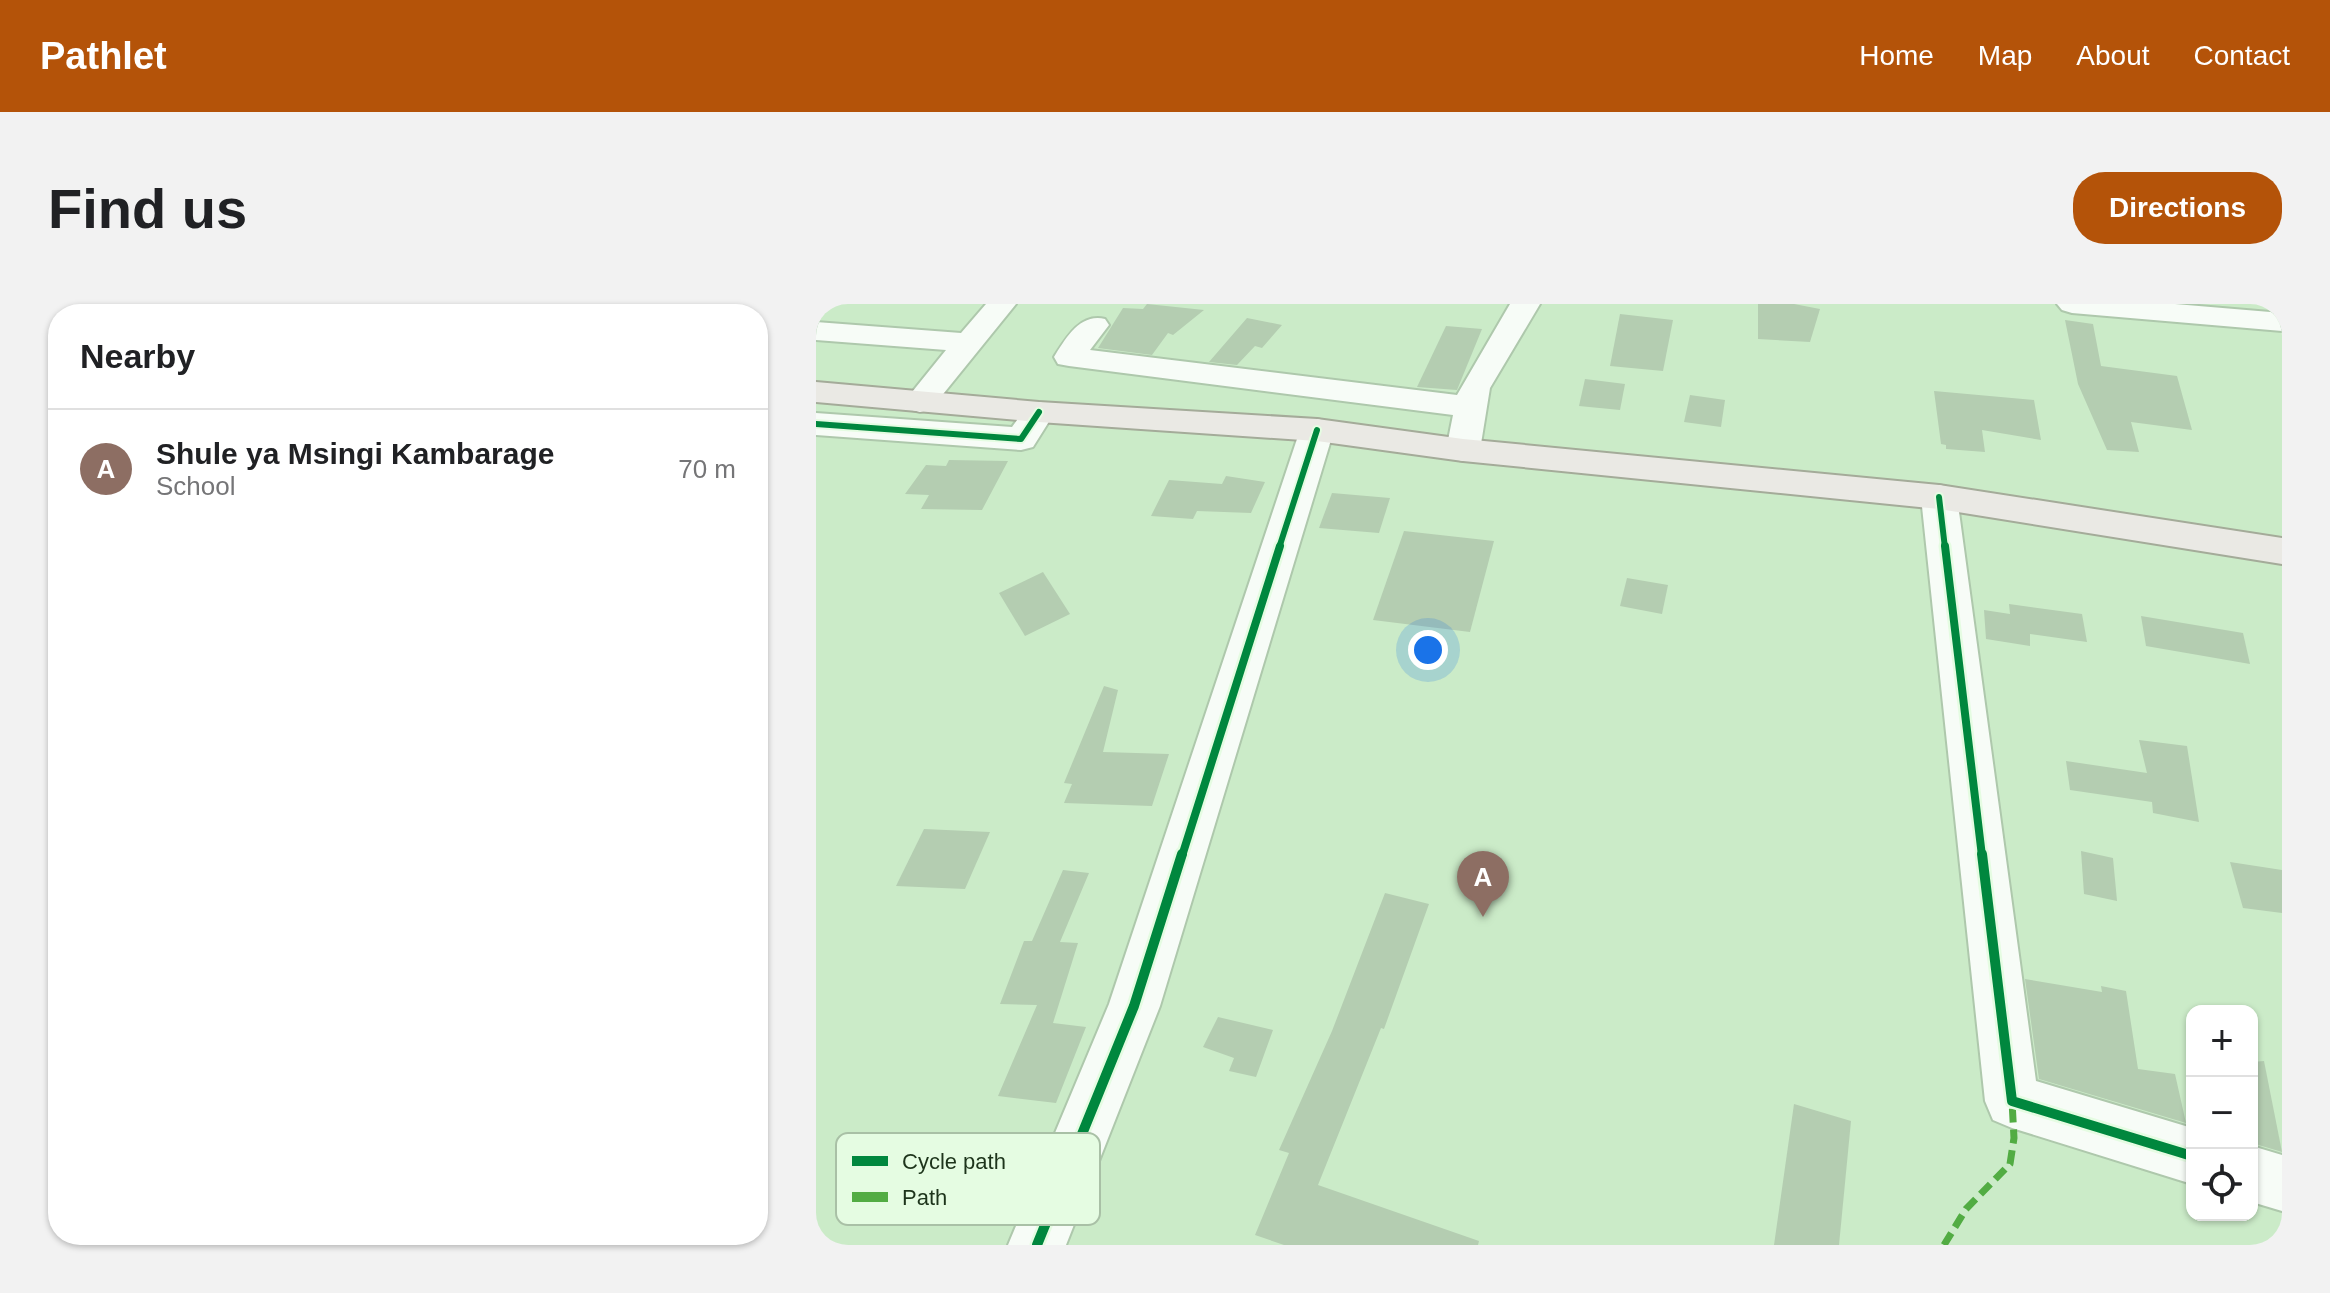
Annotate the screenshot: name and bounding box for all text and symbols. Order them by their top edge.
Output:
text: Pathlet [40,35,167,77]
text: Home [1859,40,1934,71]
text: Map [1978,40,2032,71]
text: About [2076,40,2150,71]
text: Contact [2194,40,2290,71]
button: Directions [2073,172,2282,244]
text: Find us [48,177,247,240]
text: Nearby [80,337,195,375]
text: Shule ya Msingi Kambarage [156,437,554,470]
text: A [97,454,115,484]
text: 70 m [678,454,736,484]
text: School [156,471,236,501]
your location [1408,630,1448,670]
pin: A [1457,851,1509,917]
map controls [2186,1005,2258,1221]
button: + [2186,1005,2258,1077]
button: − [2186,1077,2258,1149]
legend [836,1133,1100,1225]
text: Cycle path [902,1149,1006,1174]
button: locate [2186,1149,2258,1221]
text: Path [902,1185,947,1210]

